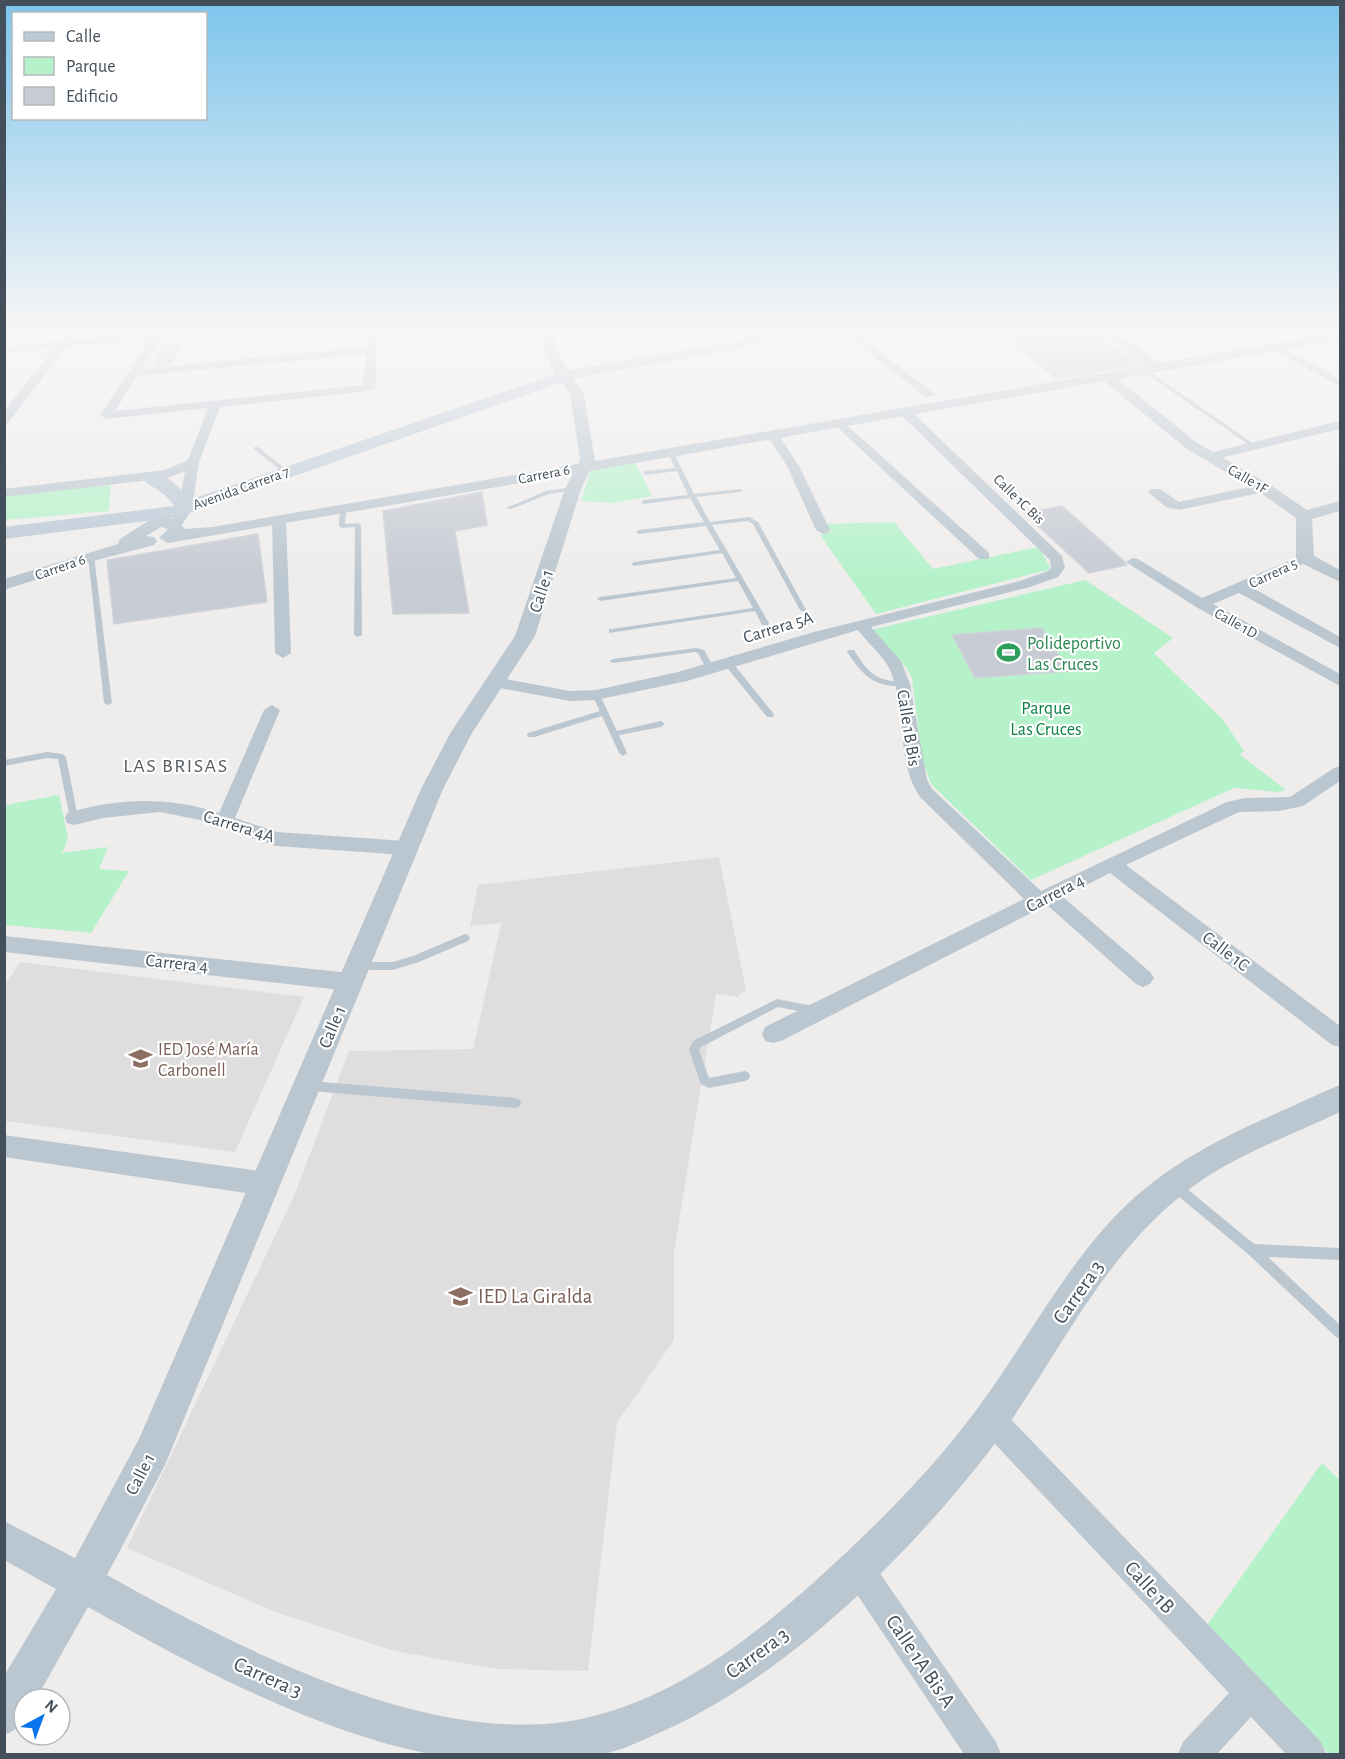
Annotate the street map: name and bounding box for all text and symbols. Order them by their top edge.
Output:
legend [12,12,207,120]
text: Calle [66,28,101,46]
text: Parque [66,58,115,76]
text: Edificio [66,88,118,106]
street label: Carrera 6 [517,462,571,487]
street label: Calle 1F [1225,462,1271,497]
street label: Avenida Carrera 7 [191,464,291,513]
street label: Calle 1C Bis [990,472,1047,527]
street label: Carrera 6 [33,552,87,583]
street label: Carrera 5 [1247,556,1300,591]
street label: Calle 1 [527,568,557,615]
street label: Calle 1D [1212,606,1260,641]
street label: Carrera 5A [741,609,816,647]
place label: Polideportivo Las Cruces [1027,635,1121,674]
sports icon: Polideportivo Las Cruces [996,640,1022,666]
street label: Calle 1B Bis [893,689,923,768]
park label: Parque Las Cruces [1010,700,1082,739]
district label: LAS BRISAS [123,756,229,776]
street label: Carrera 4A [201,808,277,846]
street label: Carrera 4 [1023,871,1088,916]
street label: Calle 1C [1199,929,1252,975]
street label: Carrera 4 [145,952,209,976]
street label: Calle 1 [316,1004,350,1051]
place label: IED José María Carbonell [158,1041,259,1080]
school or university icon: IED José María Carbonell [127,1046,153,1072]
street label: Carrera 3 [1049,1257,1108,1328]
school or university icon: IED La Giralda [447,1283,473,1309]
place label: IED La Giralda [478,1286,593,1307]
street label: Calle 1 [123,1451,159,1498]
street label: Calle 1B [1121,1557,1179,1617]
street label: Calle 1A Bis A [882,1611,959,1711]
street label: Carrera 3 [722,1624,793,1683]
street label: Carrera 3 [231,1653,305,1702]
north arrow [12,1687,72,1747]
text: N [42,1697,61,1716]

